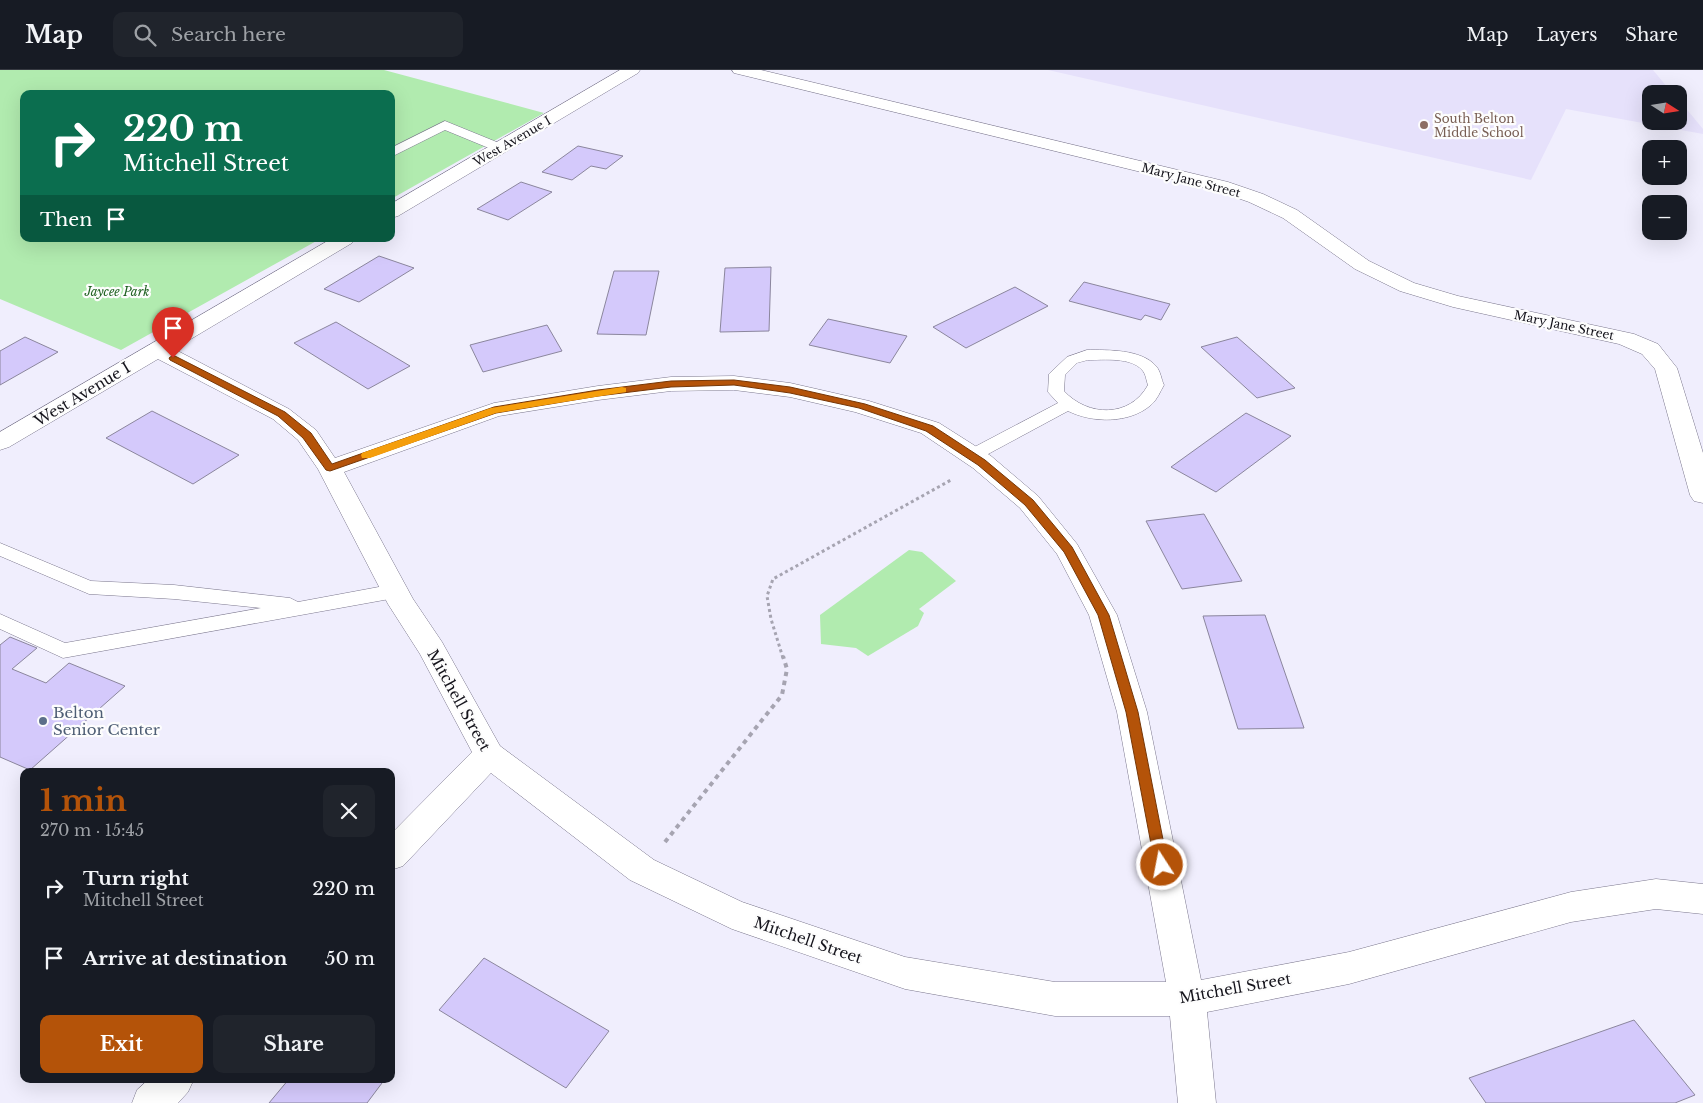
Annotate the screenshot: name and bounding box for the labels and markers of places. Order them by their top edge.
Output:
place label: South Belton Middle School [1434,111,1524,140]
marker: South Belton Middle School [1418,119,1430,131]
pin [152,307,194,358]
place label: Belton Senior Center [53,703,161,739]
marker: Belton Senior Center [37,715,49,727]

